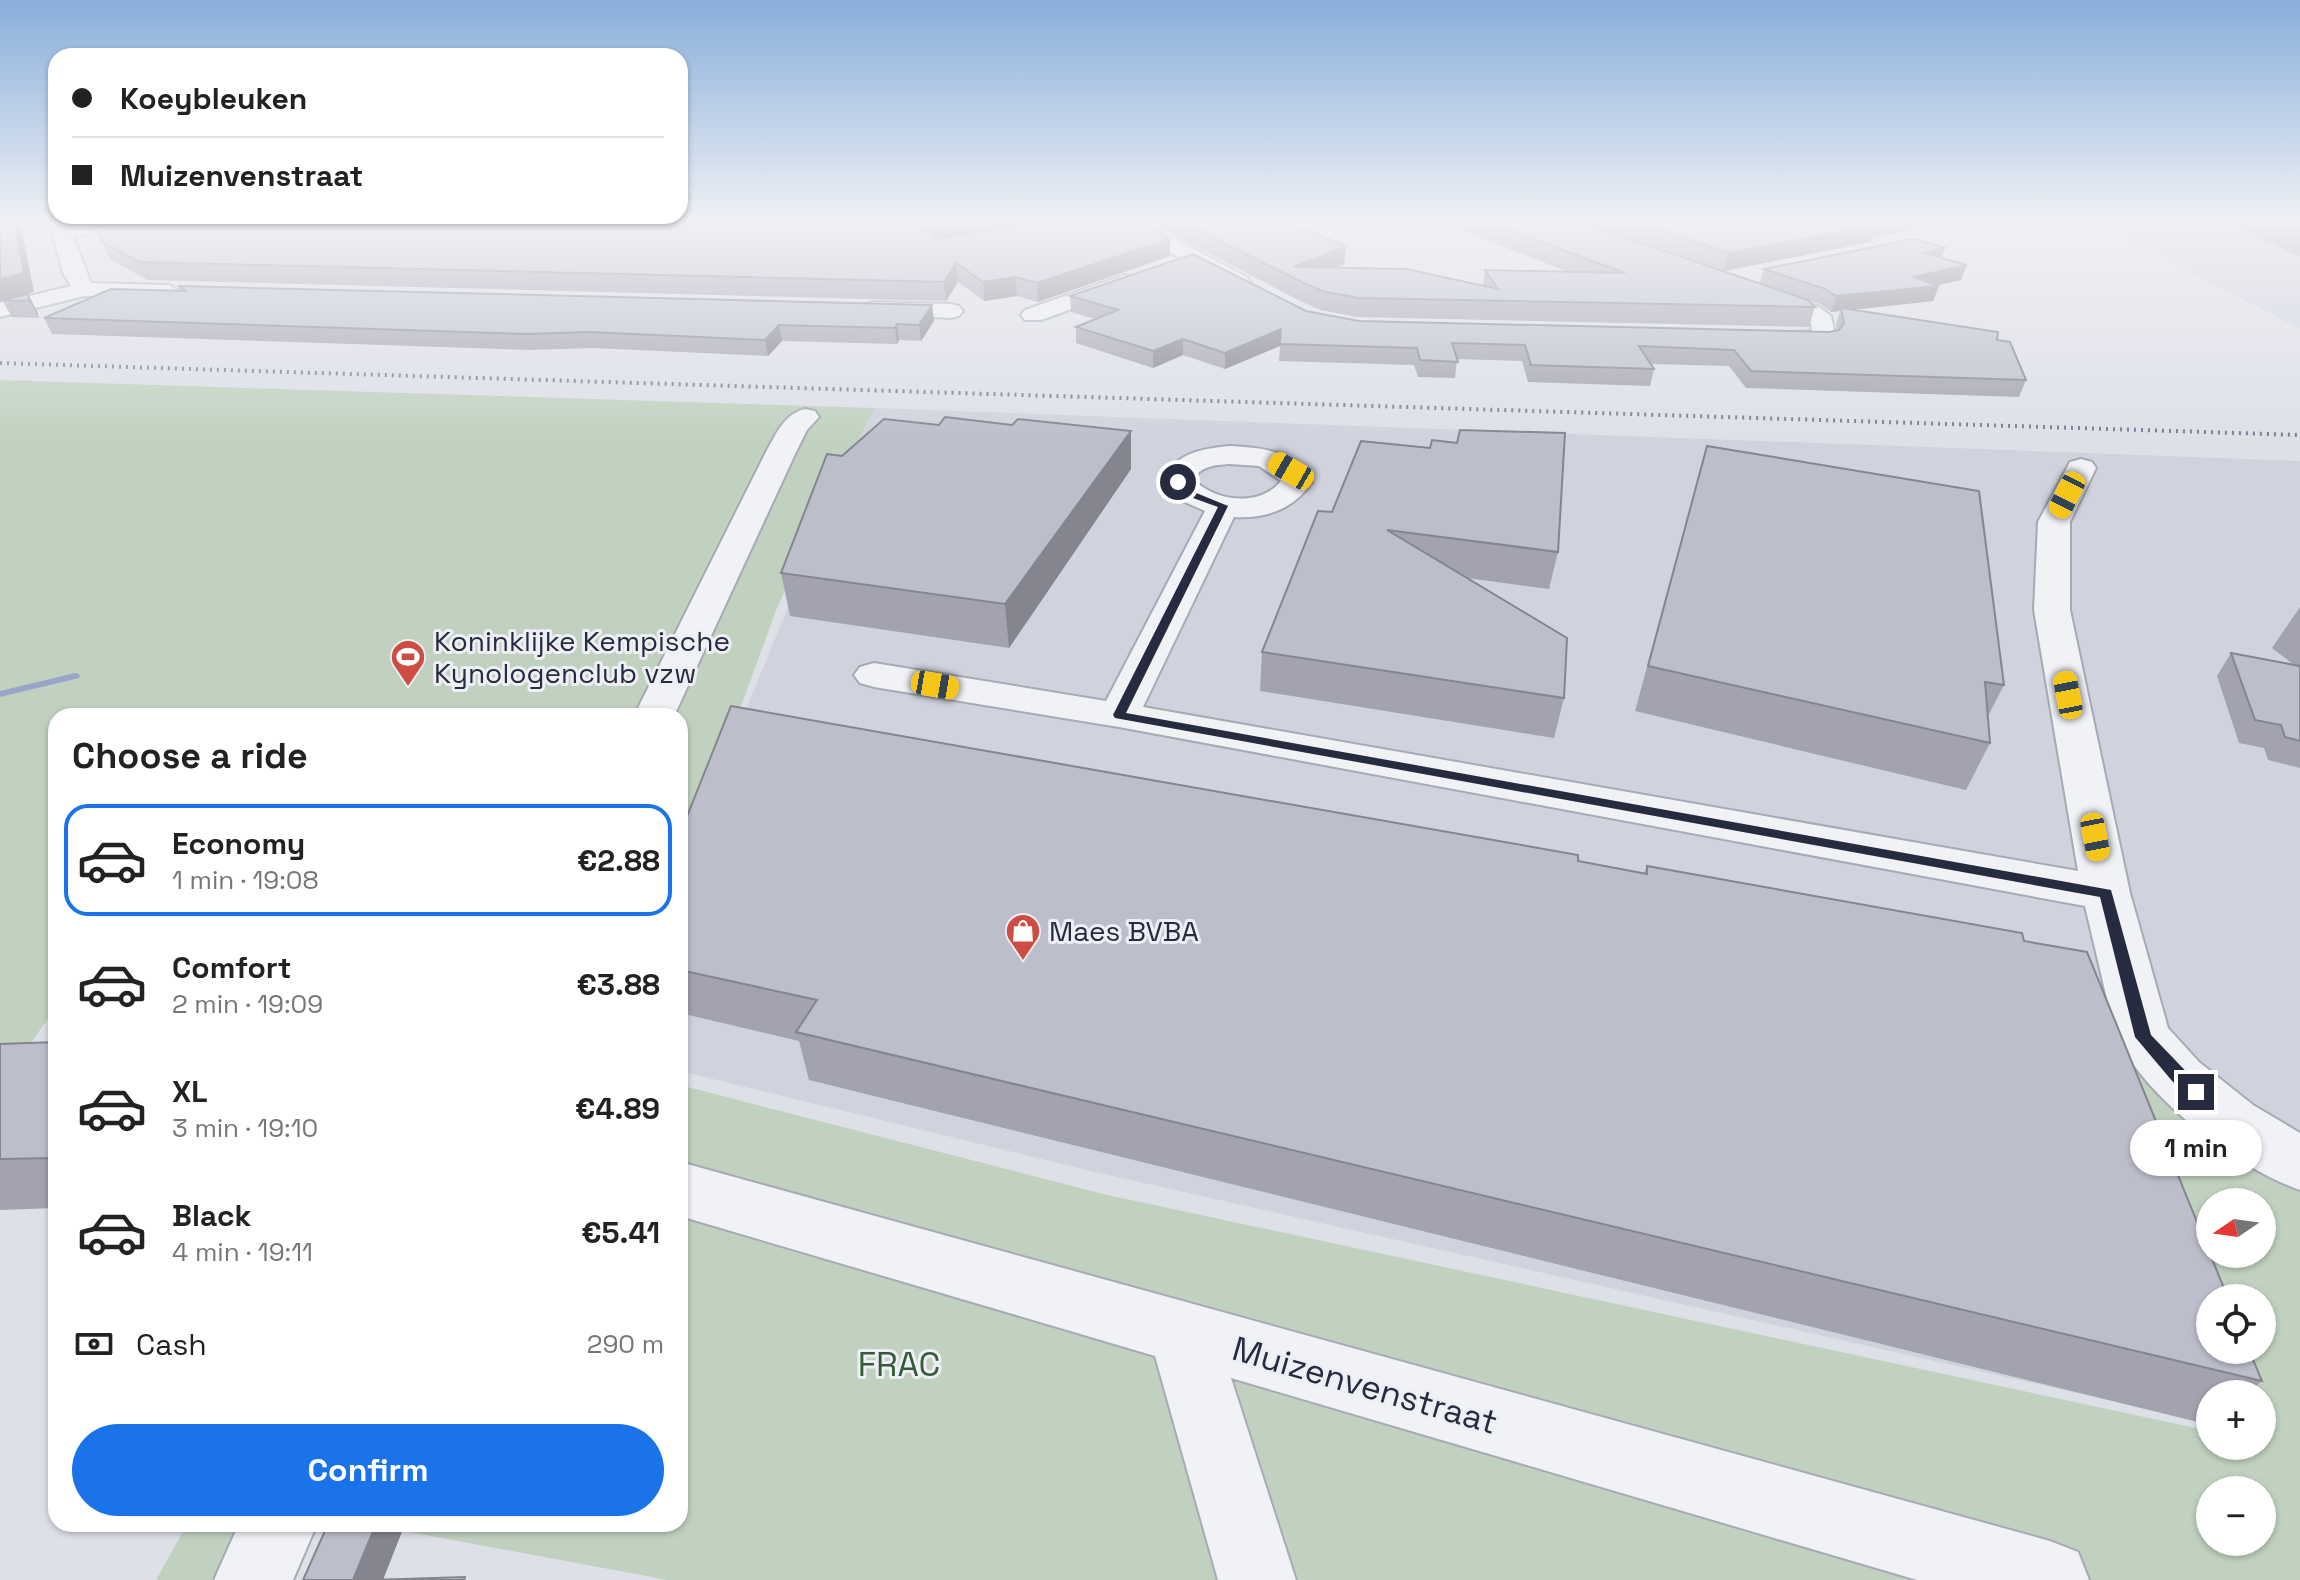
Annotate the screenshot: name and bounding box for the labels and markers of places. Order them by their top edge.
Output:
place label: Koninklijke Kempische Kynologenclub vzw [434,623,730,691]
sports icon: Koninklijke Kempische Kynologenclub vzw [389,638,427,688]
shop icon: Maes BVBA [1004,912,1042,962]
place label: Maes BVBA [1049,913,1199,949]

